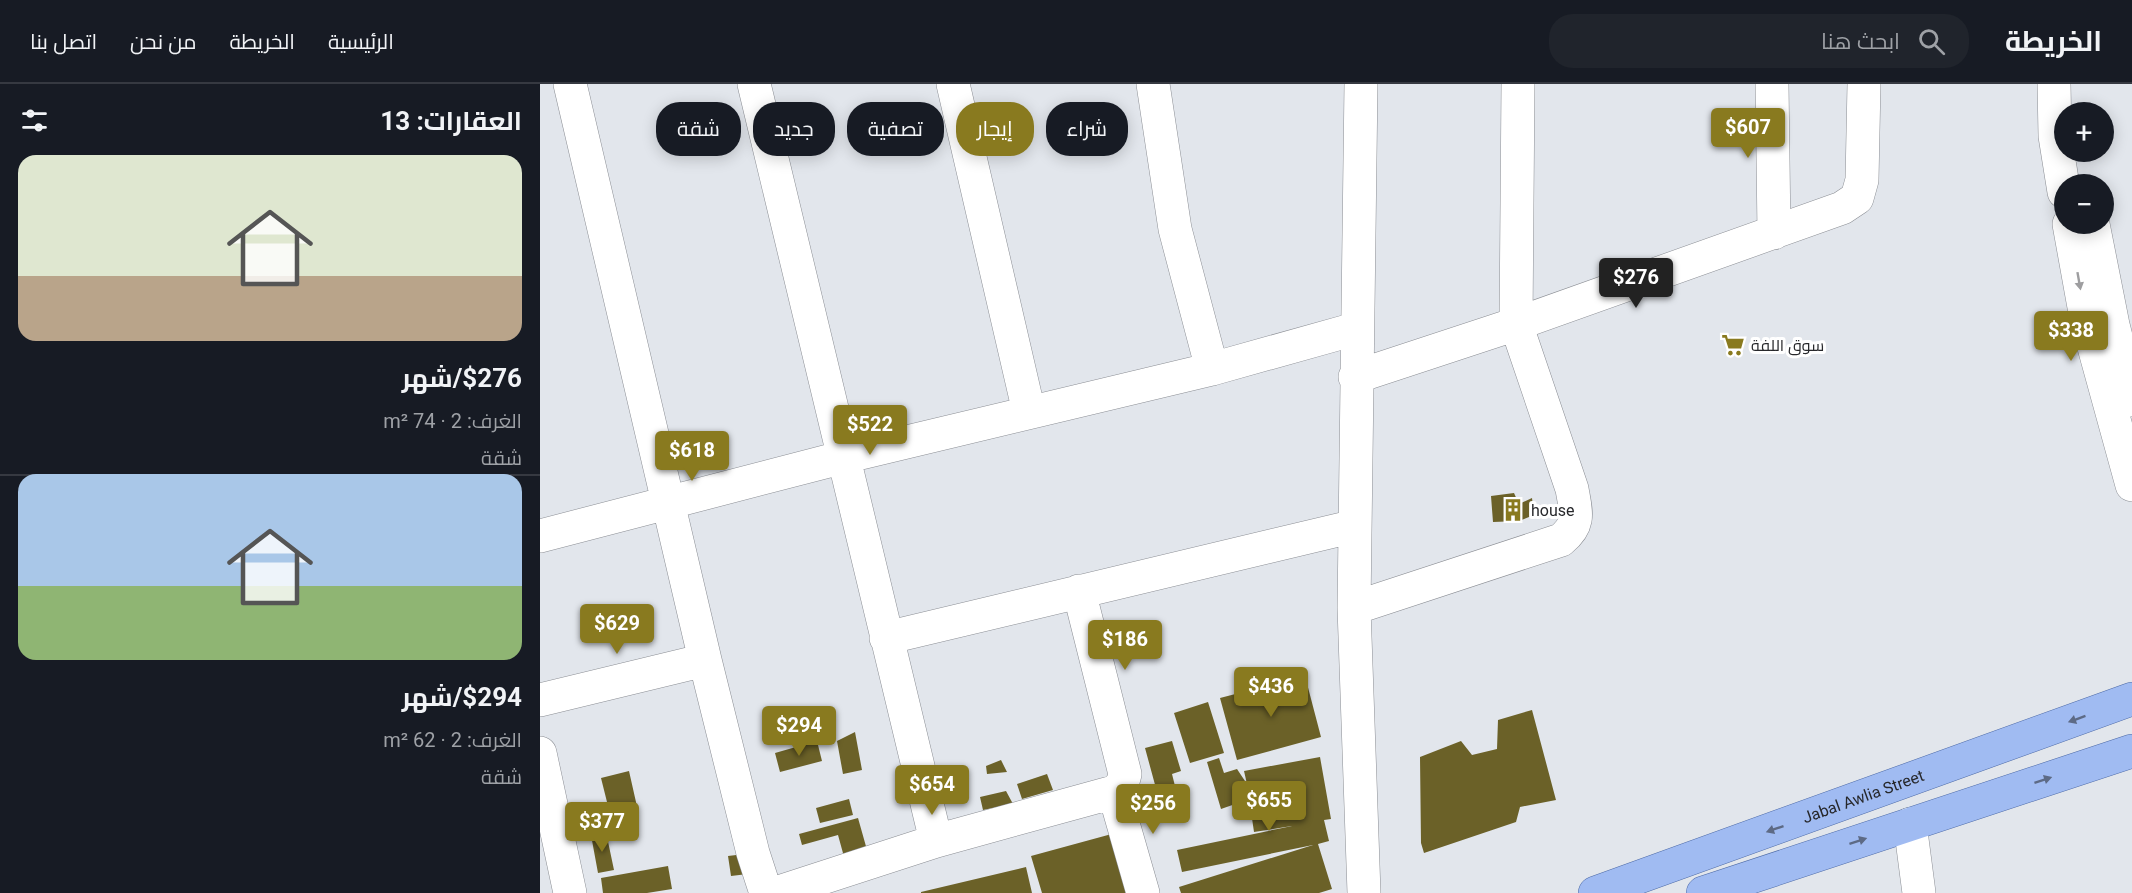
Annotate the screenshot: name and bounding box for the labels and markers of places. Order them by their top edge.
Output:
pin: $607 [1712,108,1784,159]
pin: $276 [1600,258,1672,309]
pin: $338 [2035,311,2107,362]
supermarket icon: سوق اللفة [1720,332,1746,358]
place label: سوق اللفة [1751,336,1824,356]
pin: $522 [834,405,906,456]
pin: $618 [656,431,728,482]
building icon: house [1500,497,1526,523]
place label: house [1531,501,1575,520]
pin: $629 [581,604,653,655]
pin: $186 [1089,620,1161,671]
pin: $436 [1235,667,1307,718]
pin: $294 [763,706,835,757]
pin: $654 [896,765,968,816]
pin: $655 [1233,781,1305,832]
pin: $256 [1117,784,1189,835]
pin: $377 [566,802,638,853]

